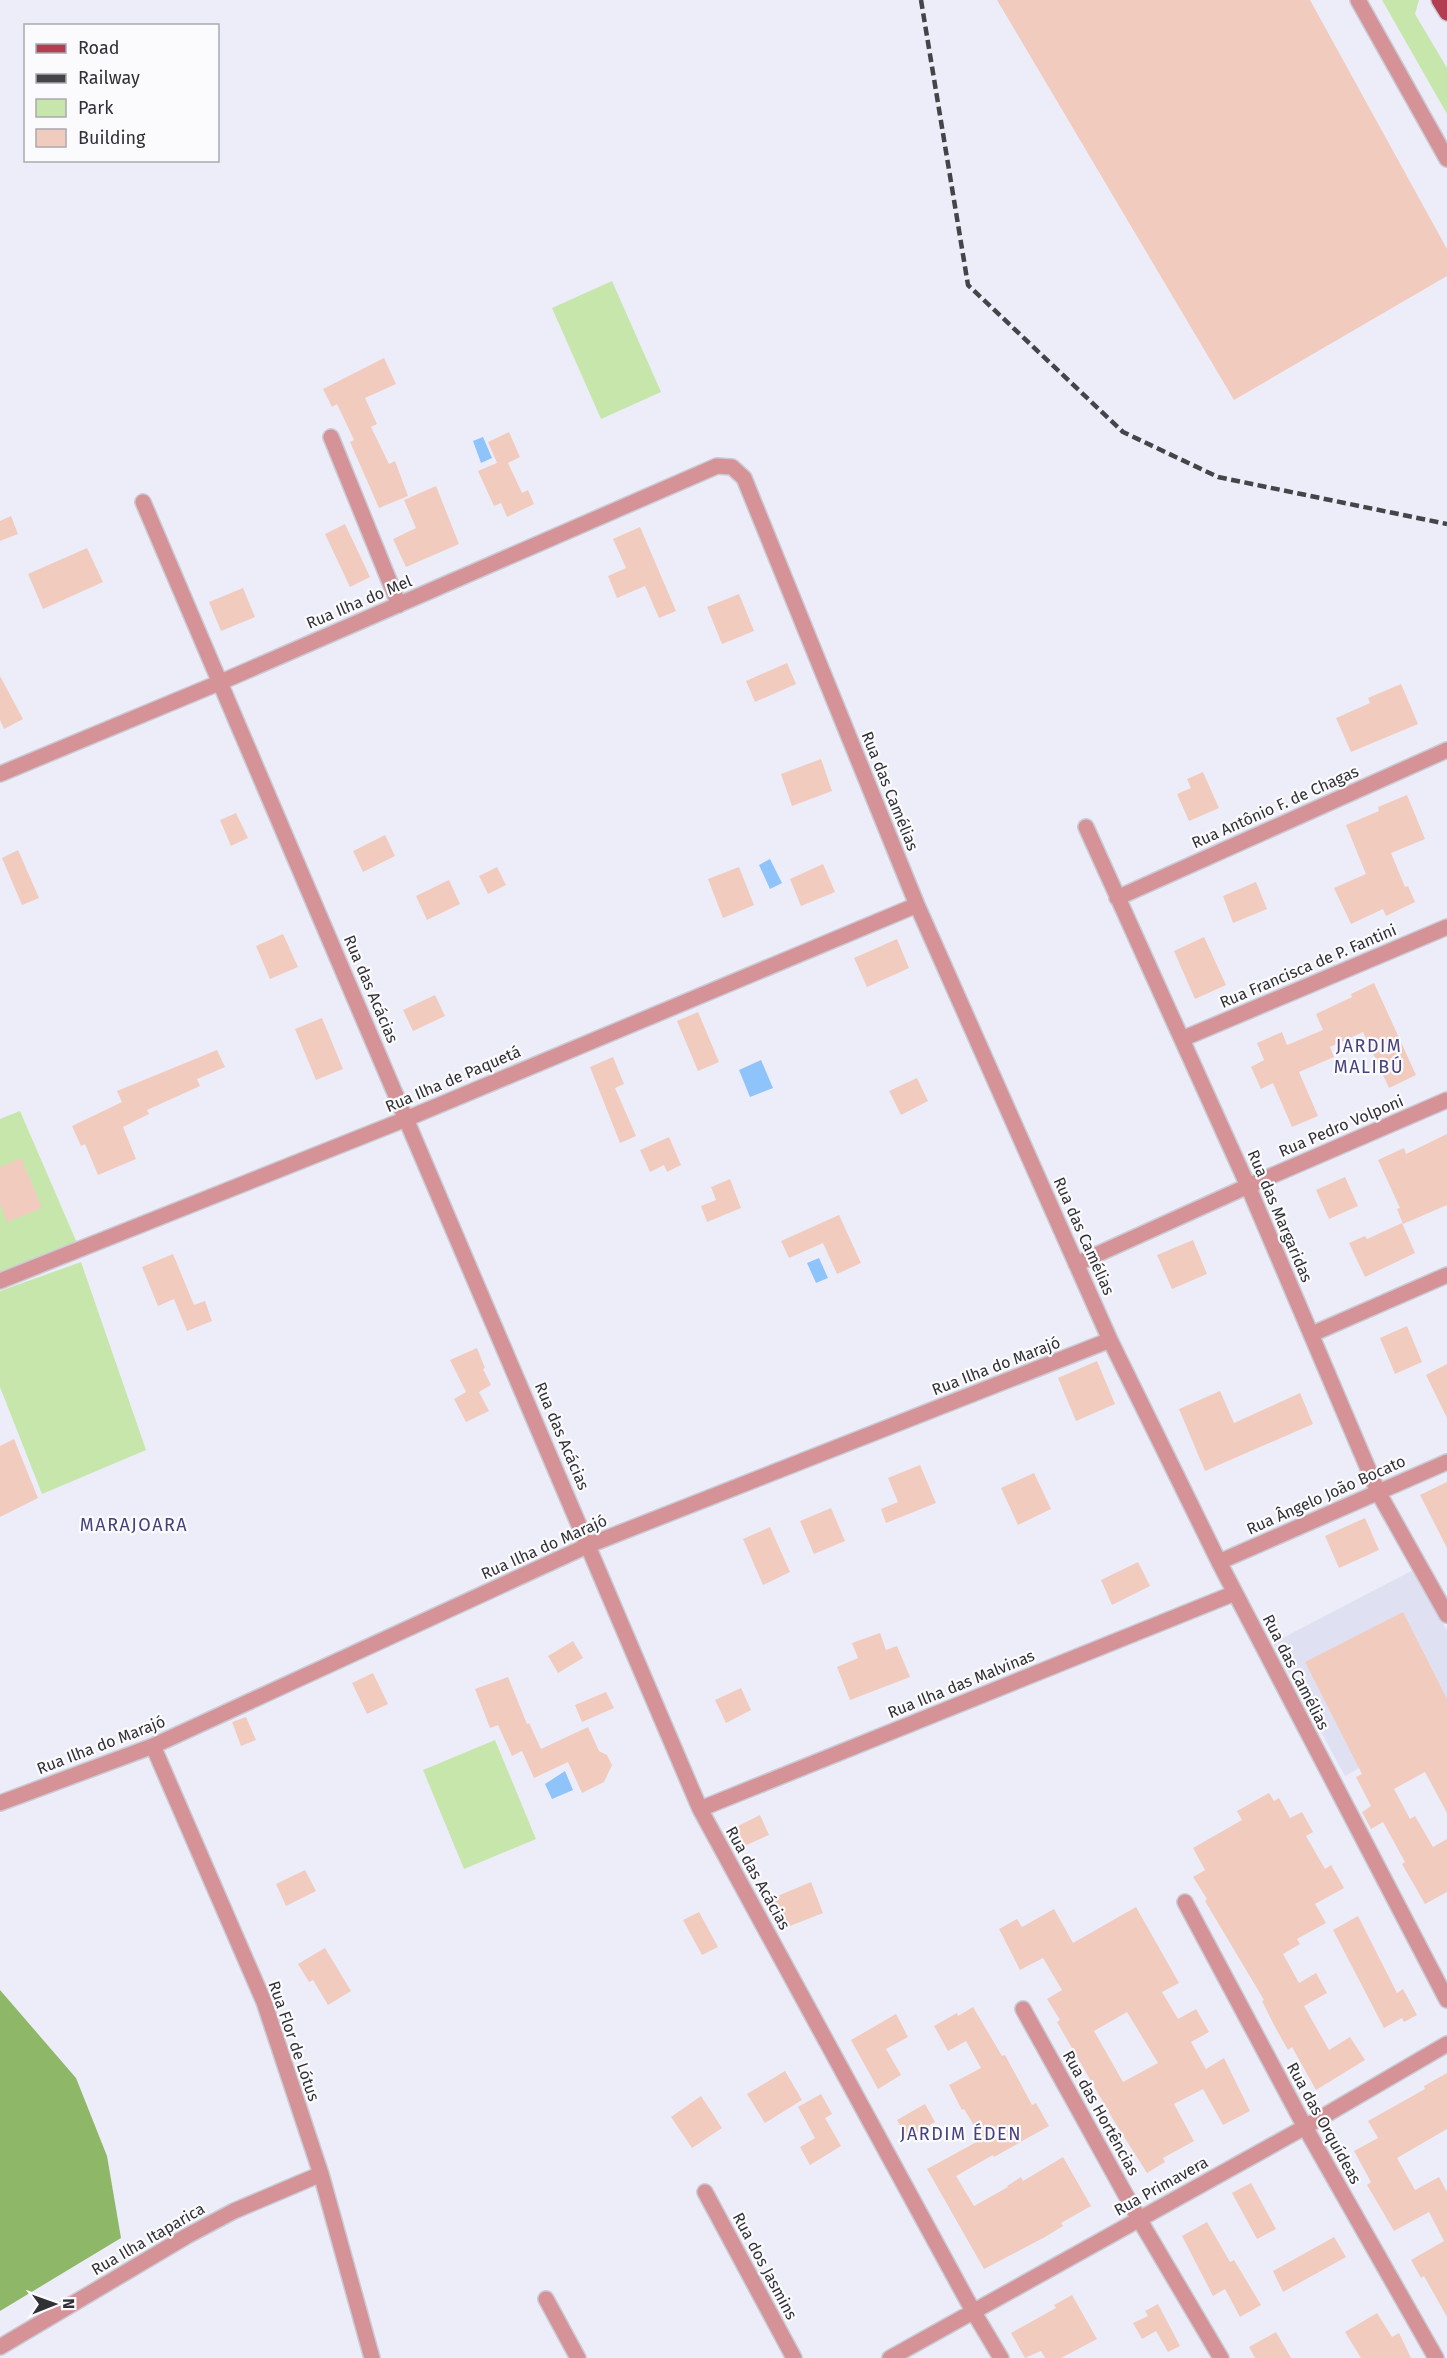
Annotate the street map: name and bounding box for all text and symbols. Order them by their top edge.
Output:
legend [24,24,219,162]
text: Road [78,37,120,59]
text: Railway [78,67,140,89]
text: Park [78,97,114,119]
text: Building [78,127,146,149]
street label: Rua Ilha do Mel [303,571,415,633]
street label: Rua das Camélias [857,729,923,853]
street label: Rua Antônio F. de Chagas [1189,762,1361,852]
street label: Rua Francisca de P. Fantini [1217,920,1399,1012]
street label: Rua das Acácias [340,932,402,1046]
district label: JARDIM MALIBÚ [1334,1035,1404,1078]
street label: Rua Ilha de Paquetá [382,1042,524,1116]
street label: Rua Pedro Volponi [1276,1091,1406,1161]
street label: Rua das Margaridas [1244,1147,1316,1285]
street label: Rua das Camélias [1050,1174,1118,1298]
street label: Rua Ilha do Marajó [929,1333,1063,1399]
street label: Rua das Acácias [531,1379,593,1493]
street label: Rua Ângelo João Bocato [1243,1450,1408,1539]
street label: Rua Ilha do Marajó [478,1511,610,1583]
district label: MARAJOARA [80,1514,188,1536]
street label: Rua das Camélias [1259,1611,1333,1733]
street label: Rua Ilha das Malvinas [885,1646,1037,1722]
street label: Rua Ilha do Marajó [34,1712,168,1778]
street label: Rua das Acácias [722,1823,794,1933]
street label: Rua Flor de Lótus [265,1978,323,2104]
street label: Rua das Hortências [1059,2047,1143,2179]
street label: Rua das Orquídeas [1283,2059,1365,2187]
district label: JARDIM ÉDEN [900,2122,1022,2145]
street label: Rua Primavera [1111,2152,1211,2220]
street label: Rua Ilha Itaparica [88,2199,208,2279]
street label: Rua dos Jasmins [729,2209,801,2323]
north arrow [24,2274,84,2334]
text: N [59,2298,78,2309]

